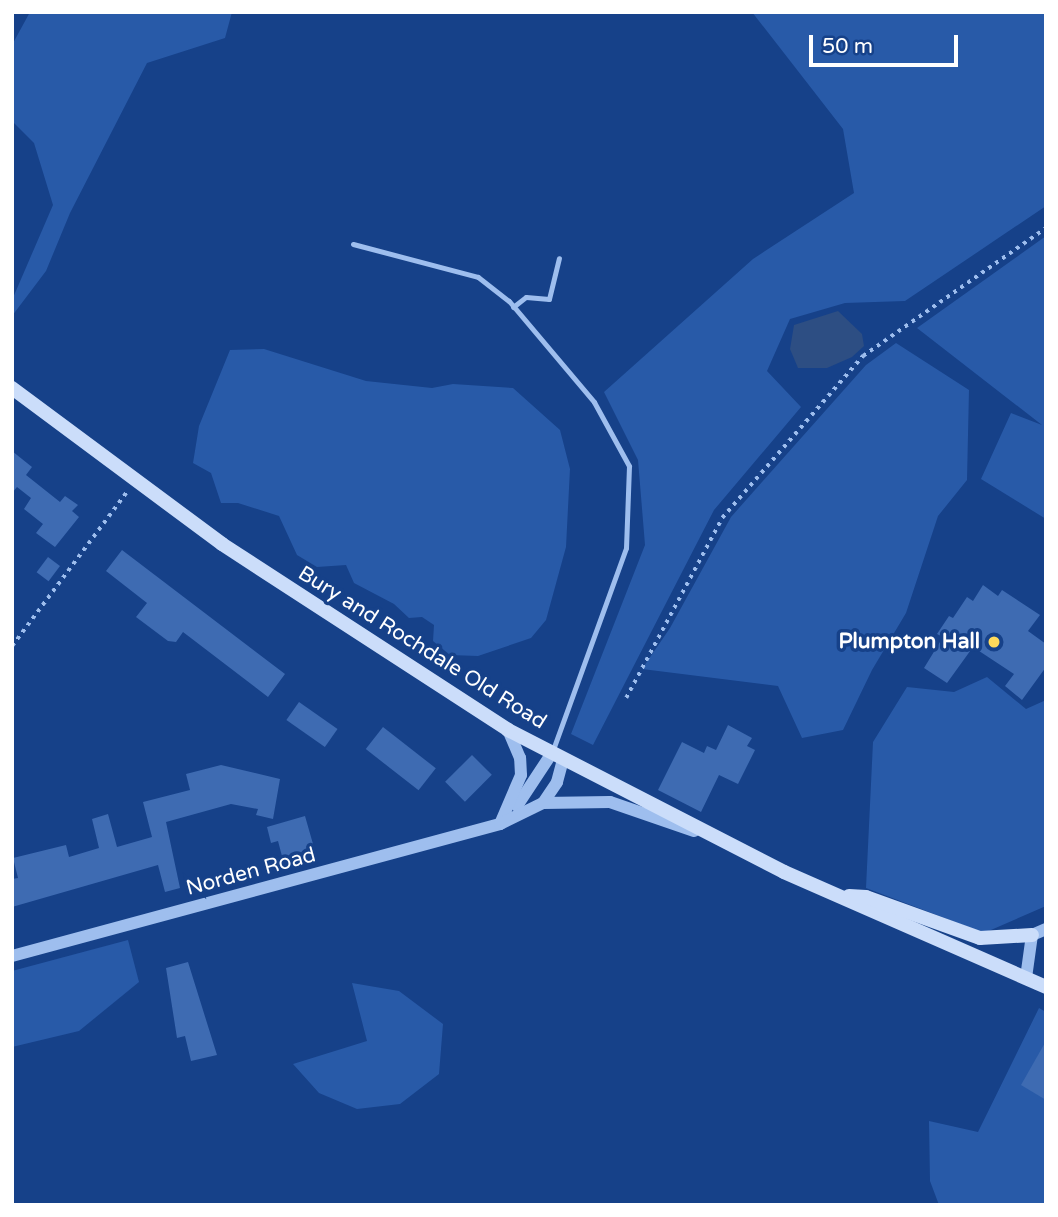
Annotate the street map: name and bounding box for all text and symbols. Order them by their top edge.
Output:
scale bar [813,21,962,65]
text: 50 m [822,34,873,59]
street label: Bury and Rochdale Old Road [293,561,551,735]
place label: Plumpton Hall [839,629,980,655]
marker: Plumpton Hall [986,634,1002,650]
street label: Norden Road [183,843,319,901]

